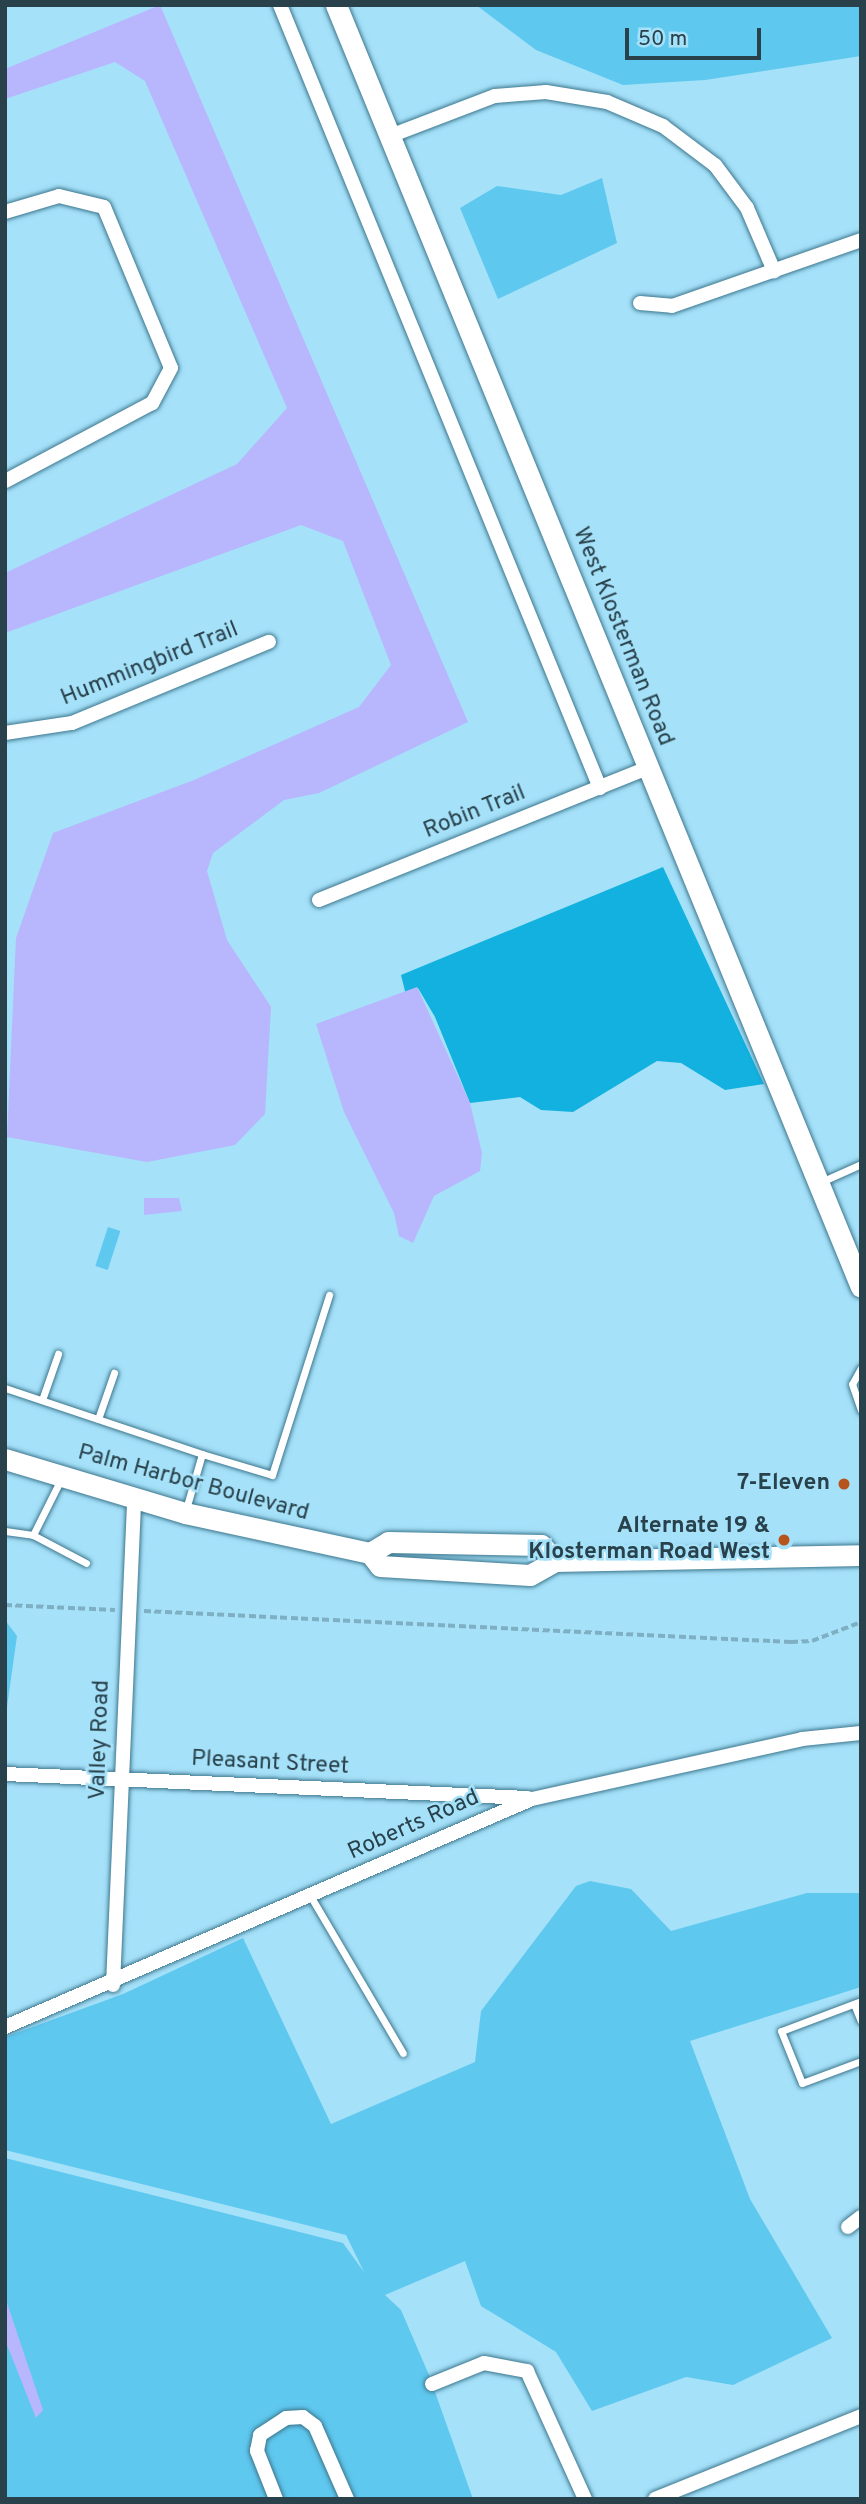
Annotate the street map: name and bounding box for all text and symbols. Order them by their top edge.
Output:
scale bar [628,14,764,58]
text: 50 m [638,26,687,53]
street label: West Klosterman Road [565,524,679,750]
street label: Hummingbird Trail [57,617,243,713]
street label: Robin Trail [420,780,530,846]
street label: Palm Harbor Boulevard [74,1440,312,1528]
place label: 7-Eleven [737,1470,830,1498]
marker: 7-Eleven [836,1476,852,1492]
place label: Alternate 19 & Klosterman Road West [528,1513,770,1567]
marker: Alternate 19 & Klosterman Road West [776,1532,792,1548]
street label: Valley Road [85,1679,117,1801]
street label: Pleasant Street [190,1746,350,1782]
street label: Roberts Road [344,1785,484,1867]

